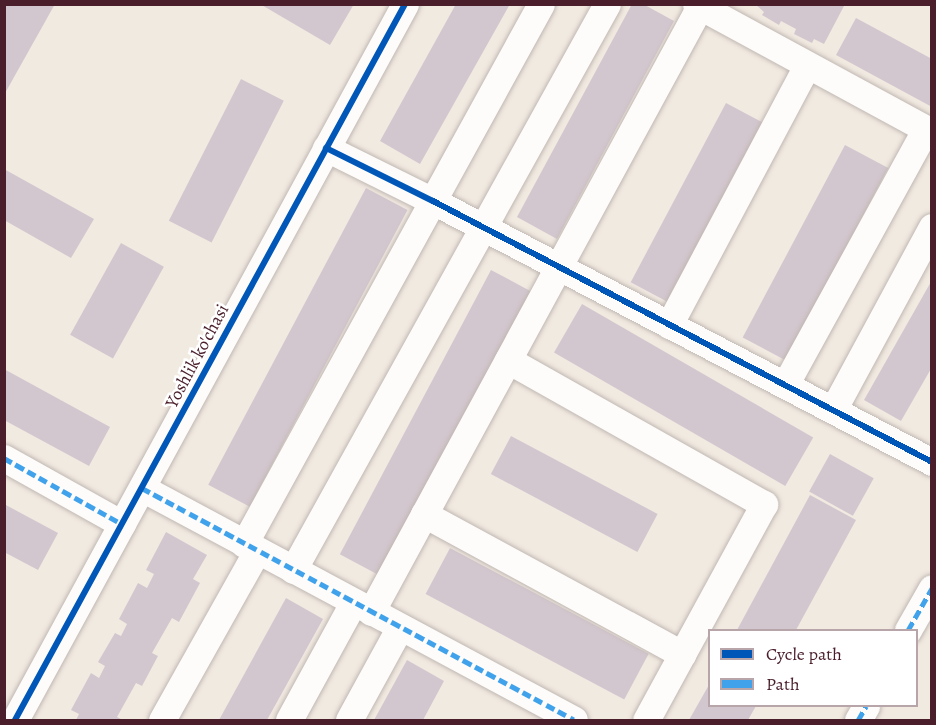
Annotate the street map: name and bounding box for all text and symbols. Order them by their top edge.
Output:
street label: Yoshlik ko'chasi [161,300,233,412]
legend [708,629,918,707]
text: Cycle path [766,642,842,666]
text: Path [766,672,800,696]

